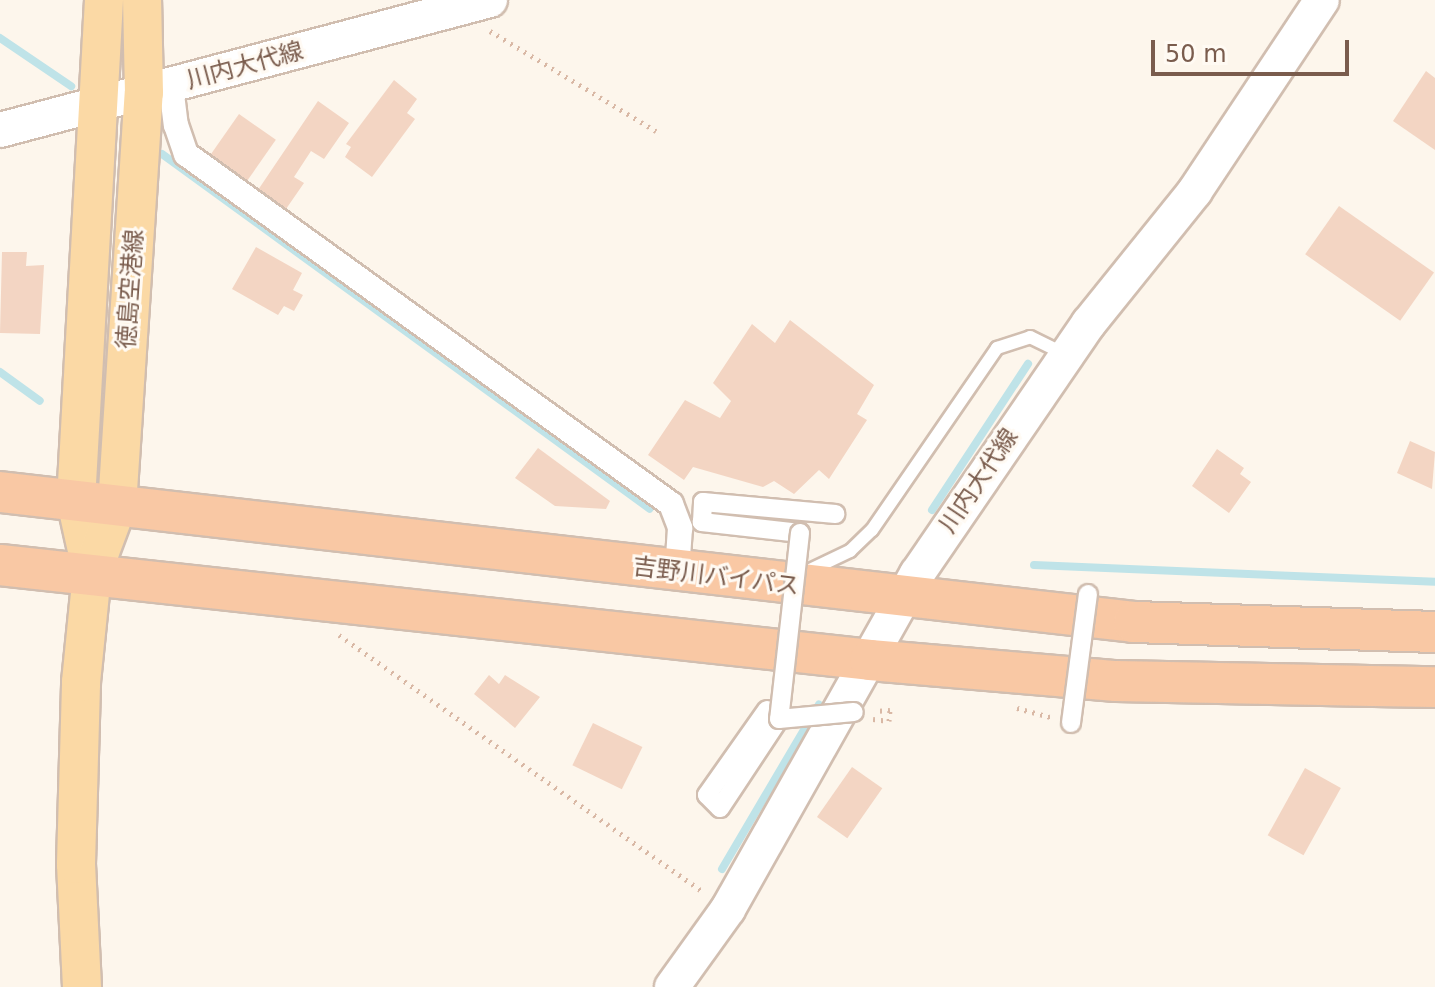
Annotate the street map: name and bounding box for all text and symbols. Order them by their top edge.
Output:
scale bar [1155,24,1353,74]
street label: 川内大代線 [183,37,307,95]
text: 50 m [1165,40,1227,68]
street label: 徳島空港線 [112,228,150,350]
street label: 川内大代線 [934,423,1024,539]
street label: 吉野川バイパス [631,552,801,602]

